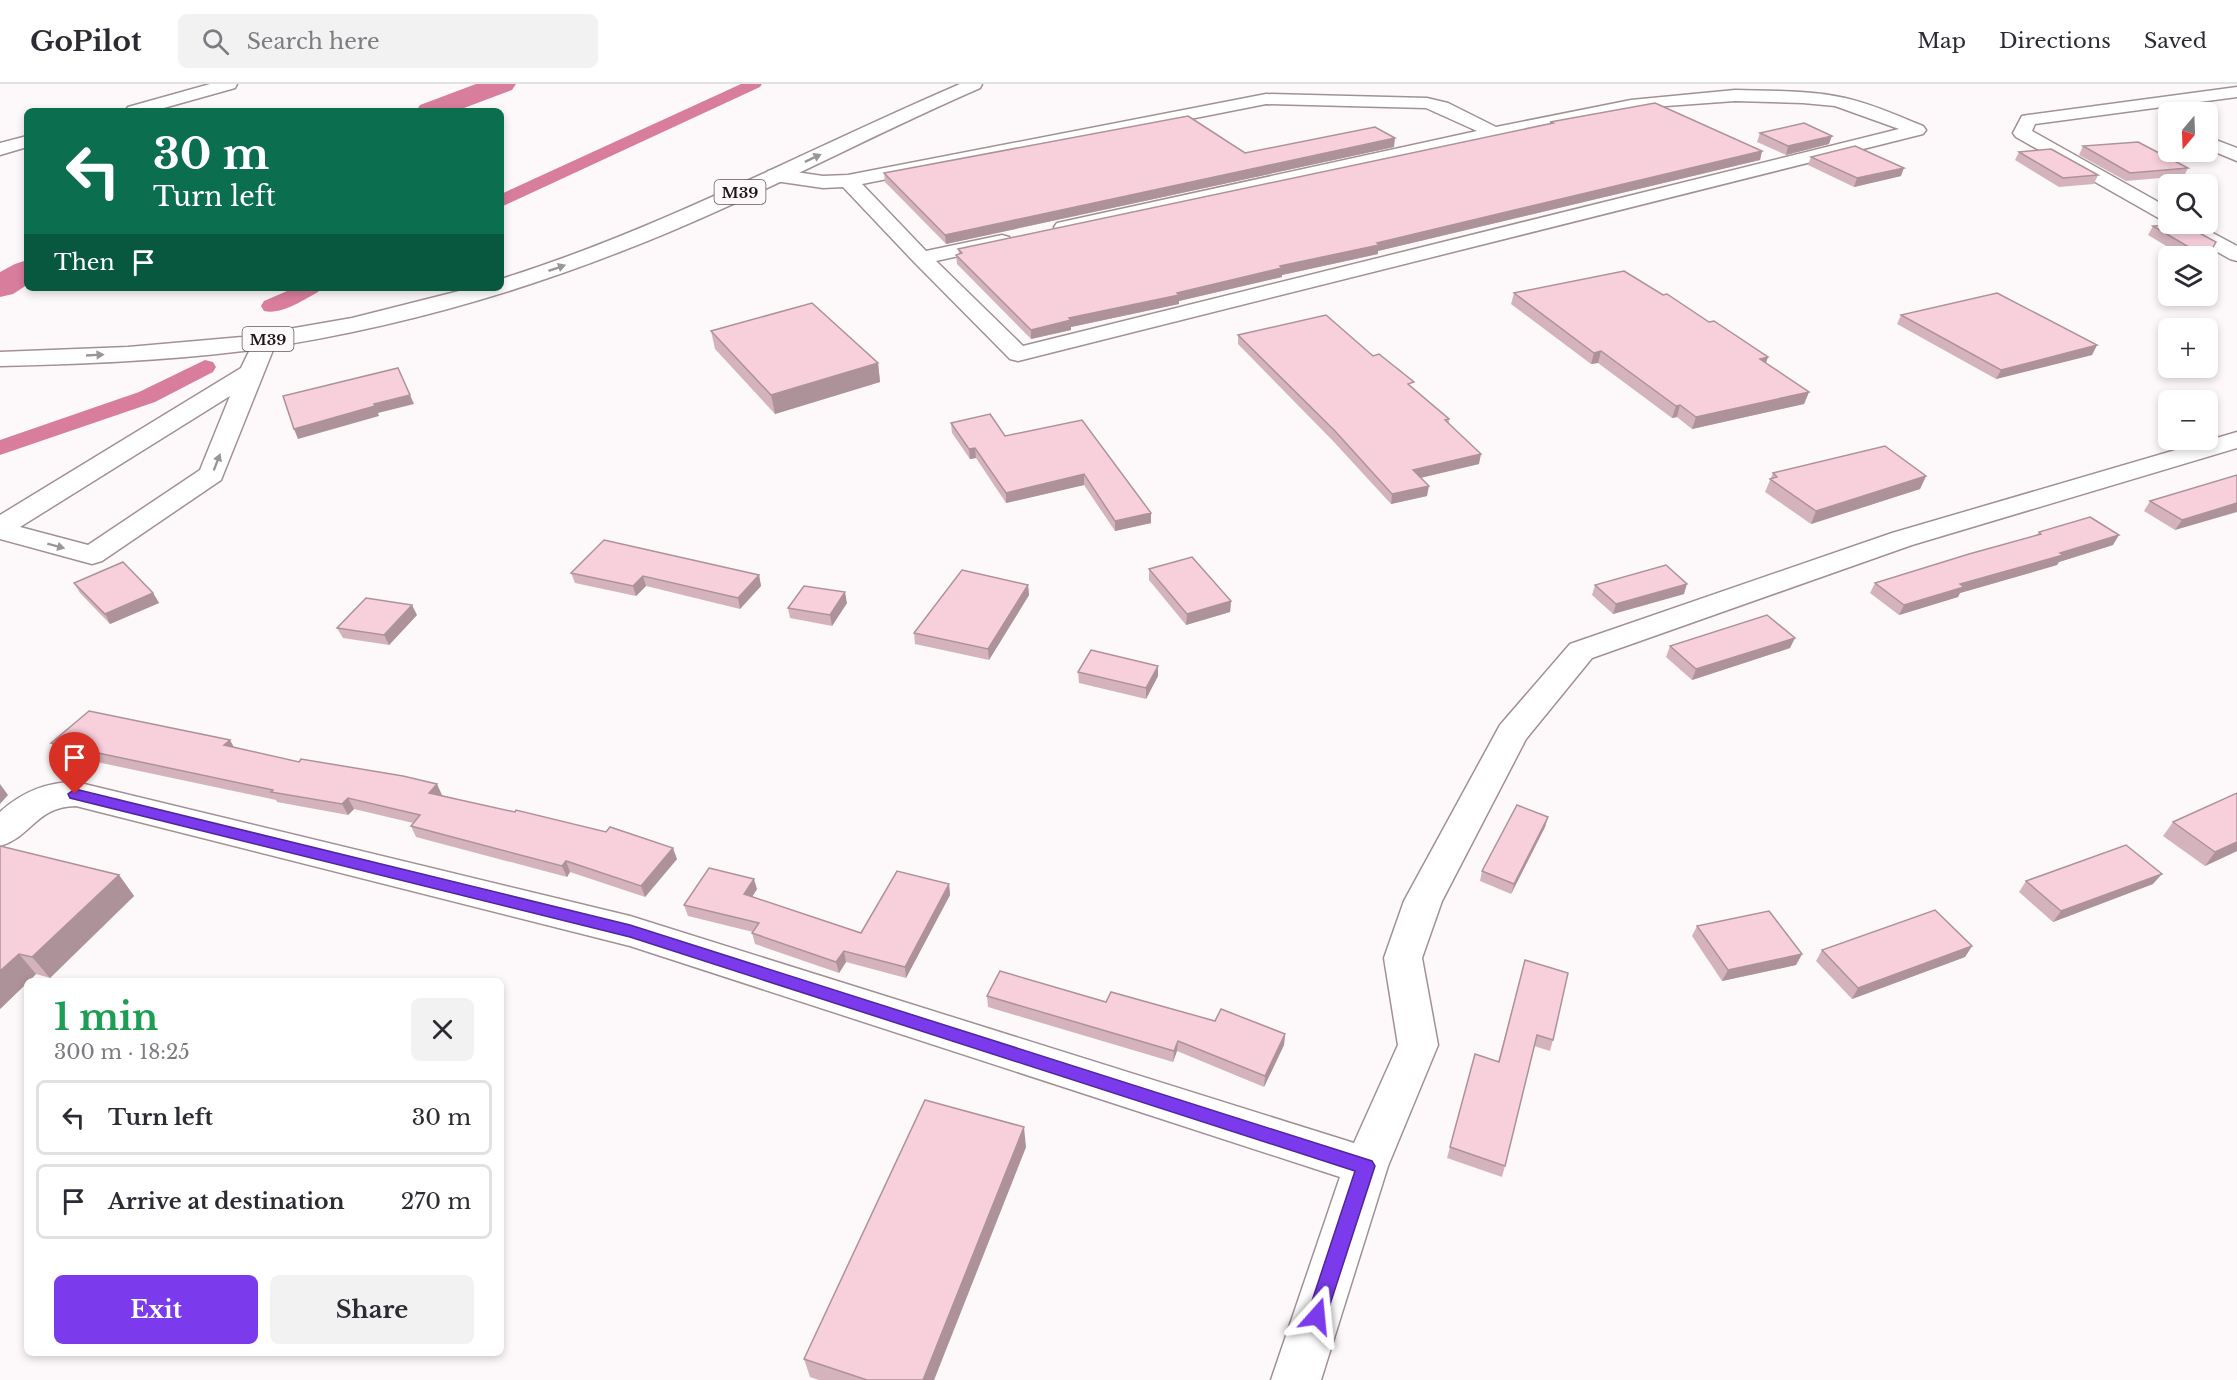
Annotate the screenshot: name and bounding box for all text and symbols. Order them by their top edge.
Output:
search box [178,14,598,68]
text: GoPilot [30,24,142,59]
icon: search [199,25,232,58]
text: Search here [247,28,380,55]
text: Map [1917,28,1966,54]
text: Directions [1999,28,2111,54]
text: Saved [2144,28,2207,54]
north arrow [2158,102,2218,162]
map controls [2158,102,2218,450]
text: 30 m [153,128,269,180]
icon: left [54,132,132,210]
one-way arrow [804,153,821,162]
button: search [2158,174,2218,234]
text: Turn left [153,180,276,213]
road number: M39 [714,180,766,204]
icon: arrive [127,246,160,279]
button: layers [2158,246,2218,306]
text: Then [54,249,115,276]
one-way arrow [548,263,566,273]
button: + [2158,318,2218,378]
road number: M39 [242,327,294,351]
one-way arrow [85,350,104,359]
button: − [2158,390,2218,450]
one-way arrow [212,452,222,470]
one-way arrow [47,541,66,551]
pin [49,732,100,794]
icon: arrive [58,741,91,774]
text: 1 min [54,995,158,1040]
button: close [411,998,474,1061]
text: 300 m · 18:25 [54,1040,190,1064]
icon: left [57,1101,90,1134]
text: Turn left [108,1104,213,1131]
text: 30 m [412,1104,471,1131]
icon: arrive [57,1185,90,1218]
text: Arrive at destination [108,1188,345,1215]
text: 270 m [401,1188,471,1215]
button: Exit [54,1275,258,1344]
button: Share [270,1275,474,1344]
position arrow [1285,1284,1349,1348]

